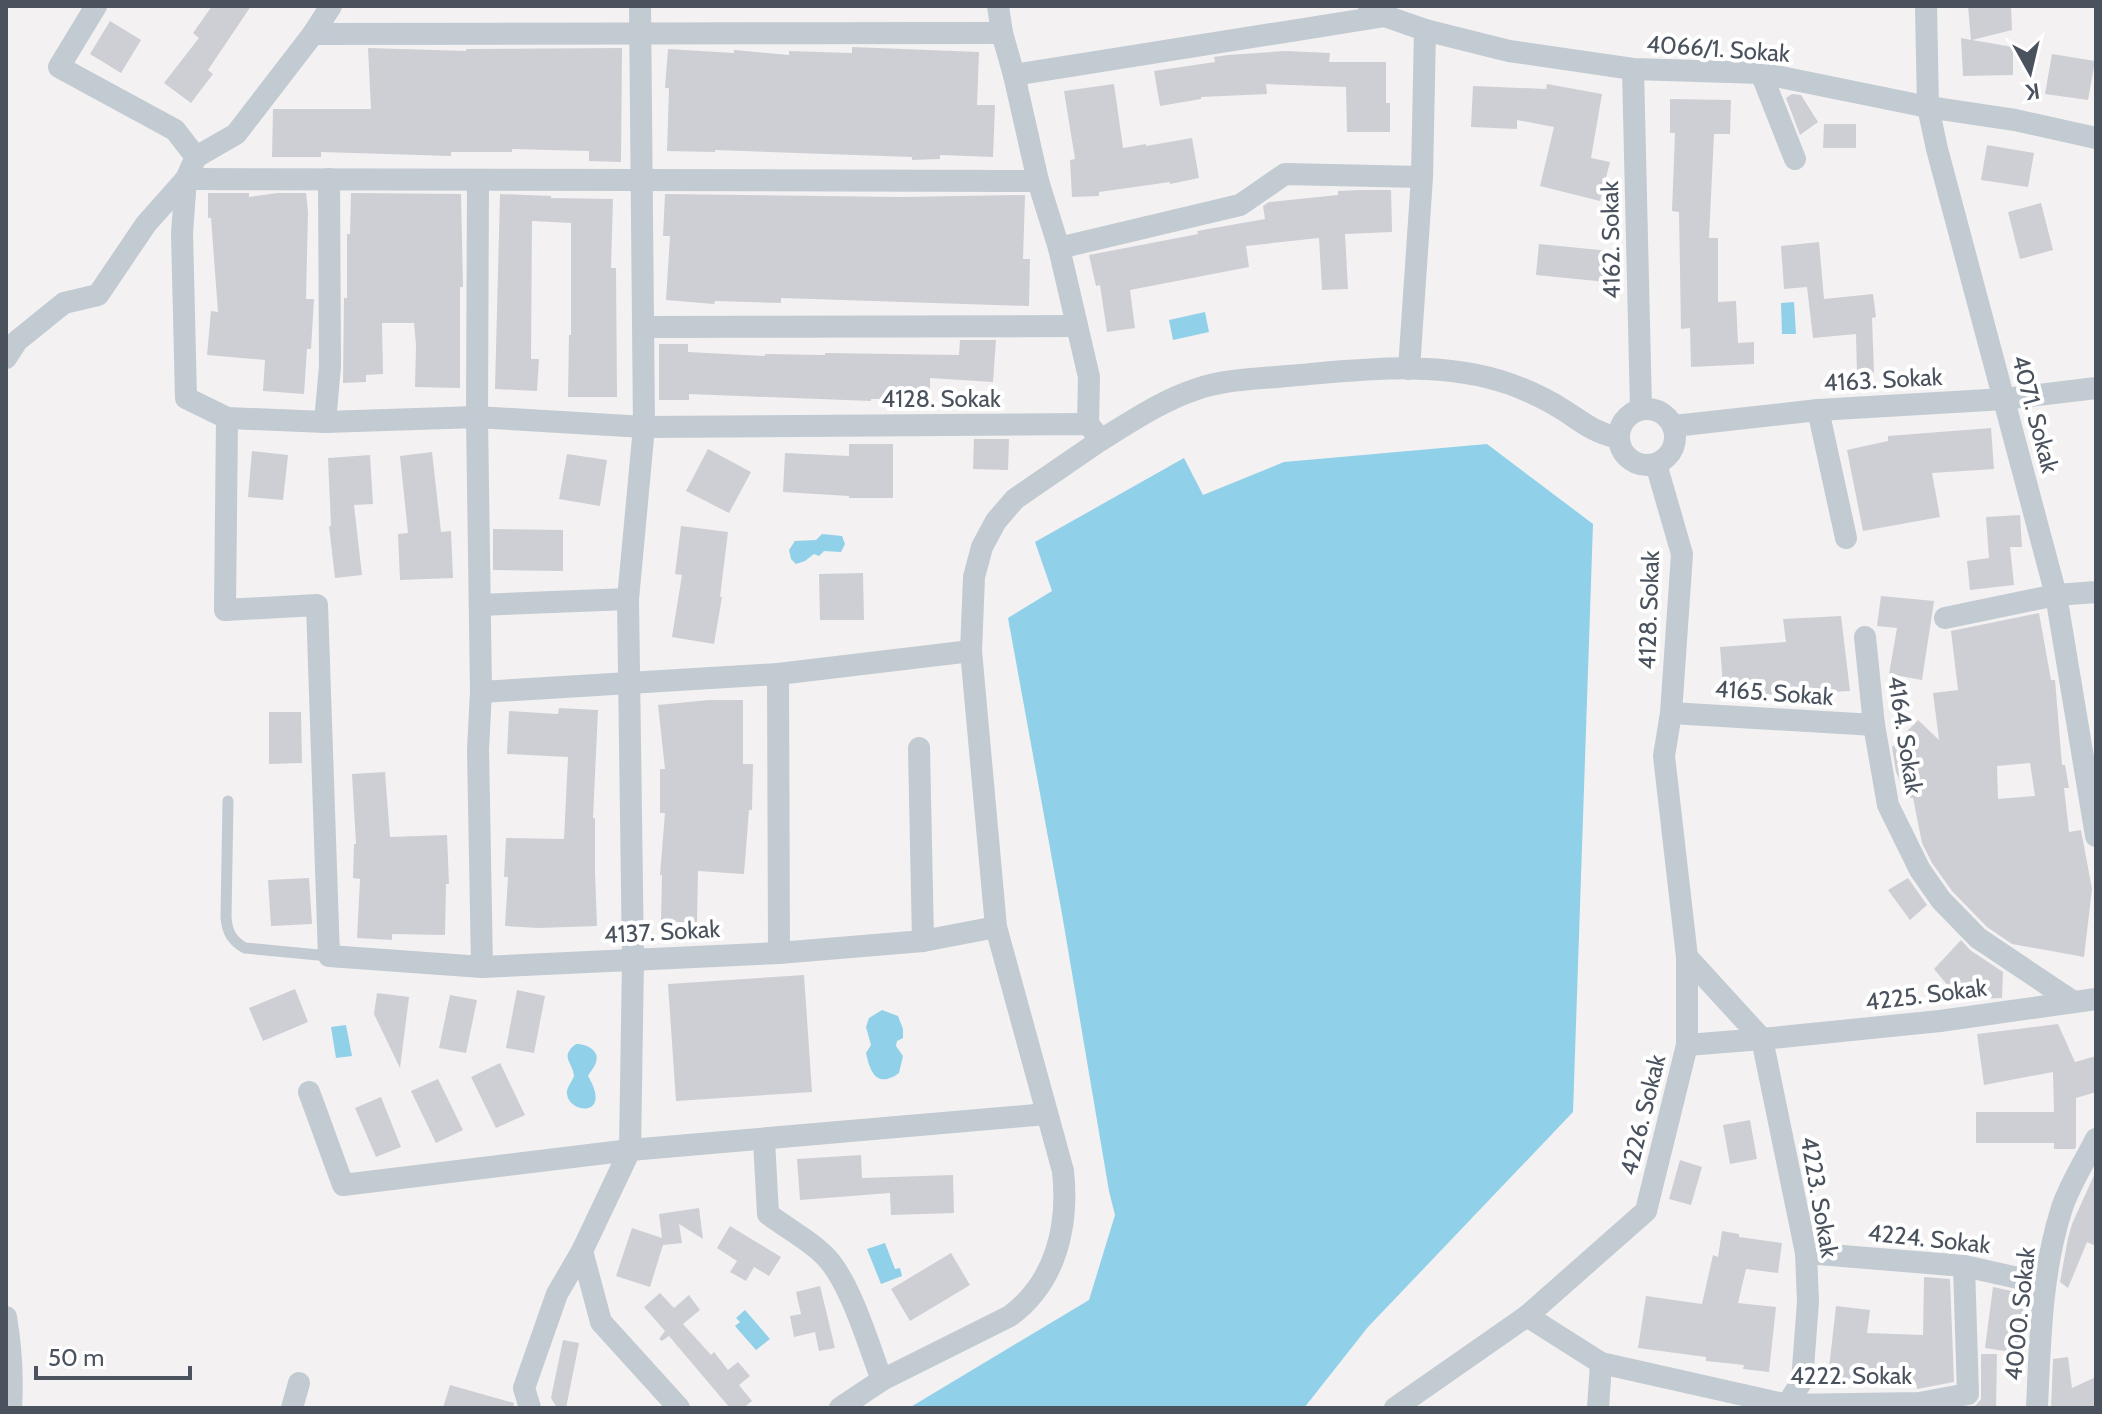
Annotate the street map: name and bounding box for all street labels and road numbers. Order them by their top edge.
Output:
street label: 4066/1. Sokak [1645,29,1791,68]
street label: 4162. Sokak [1595,180,1626,299]
street label: 4071. Sokak [2006,352,2065,476]
street label: 4163. Sokak [1823,362,1943,397]
street label: 4128. Sokak [881,384,1001,413]
street label: 4128. Sokak [1632,550,1665,670]
street label: 4165. Sokak [1714,674,1835,711]
street label: 4164. Sokak [1882,674,1929,796]
street label: 4137. Sokak [603,914,721,949]
street label: 4225. Sokak [1863,973,1989,1016]
street label: 4226. Sokak [1614,1051,1672,1178]
street label: 4223. Sokak [1795,1134,1844,1260]
street label: 4224. Sokak [1866,1218,1992,1259]
street label: 4000. Sokak [1998,1245,2041,1382]
street label: 4222. Sokak [1790,1361,1912,1390]

